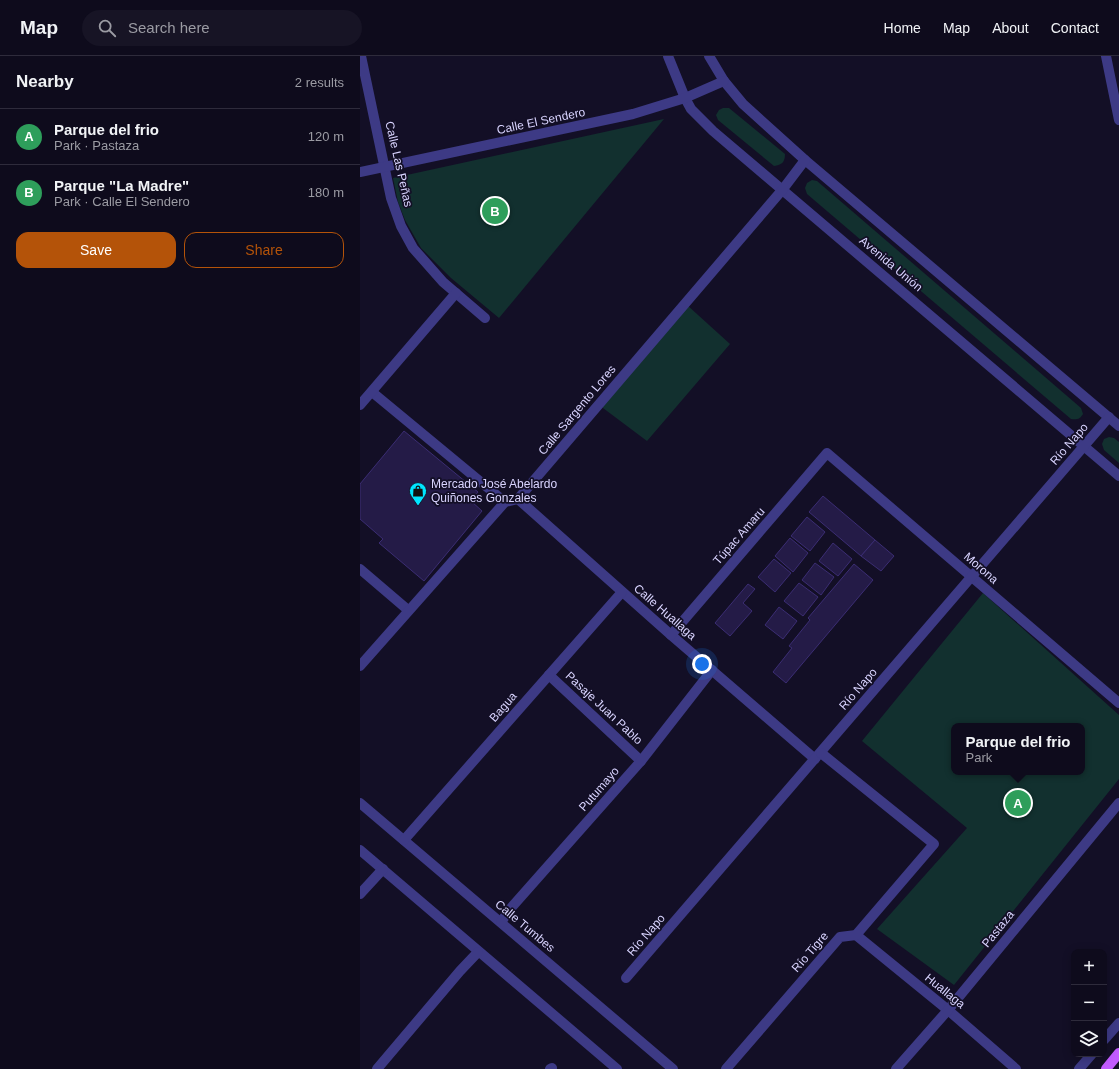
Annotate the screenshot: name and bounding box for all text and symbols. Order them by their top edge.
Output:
search box [82,10,362,46]
text: Map [20,17,58,38]
icon: search [96,17,118,39]
text: Search here [128,19,210,36]
text: Home [884,20,921,36]
text: Map [943,20,970,36]
text: About [992,20,1029,36]
text: Contact [1051,20,1099,36]
text: Nearby [16,72,74,91]
text: 2 results [295,75,344,90]
street label: Calle El Sendero [495,105,587,137]
street label: Calle Las Peñas [382,120,416,208]
text: Parque del frio [54,121,159,138]
text: A [24,129,34,144]
text: 120 m [308,129,344,144]
text: Park · Pastaza [54,138,139,153]
text: Parque "La Madre" [54,177,189,194]
text: B [24,185,34,200]
text: 180 m [308,185,344,200]
text: Park · Calle El Sendero [54,194,190,209]
pin: B [482,196,508,226]
button: Save [16,232,176,268]
button: Share [184,232,344,268]
street label: Avenida Unión [857,234,925,294]
street label: Calle Sargento Lores [535,362,619,458]
street label: Río Napo [1047,420,1091,468]
place label: Mercado José Abelardo Quiñones Gonzales [431,477,557,505]
shop icon: Mercado José Abelardo Quiñones Gonzales [408,481,428,506]
street label: Túpac Amaru [710,504,768,568]
street label: Morona [961,549,1001,587]
street label: Calle Huallaga [631,581,699,643]
your location [692,654,712,674]
street label: Río Napo [836,665,880,713]
street label: Pasaje Juan Pablo [563,669,646,747]
street label: Bagua [486,689,520,725]
popup [951,723,1085,775]
text: Parque del frio [965,733,1071,750]
text: Park [965,750,992,765]
street label: Putumayo [576,764,622,814]
pin: A [1005,788,1031,818]
street label: Calle Tumbes [492,897,558,955]
street label: Pastaza [979,907,1017,950]
street label: Río Napo [624,911,668,959]
street label: Río Tigre [789,929,831,975]
map controls [1071,949,1107,1057]
button: + [1071,949,1107,985]
street label: Huallaga [922,971,968,1012]
button: − [1071,985,1107,1021]
button: layers [1071,1021,1107,1057]

